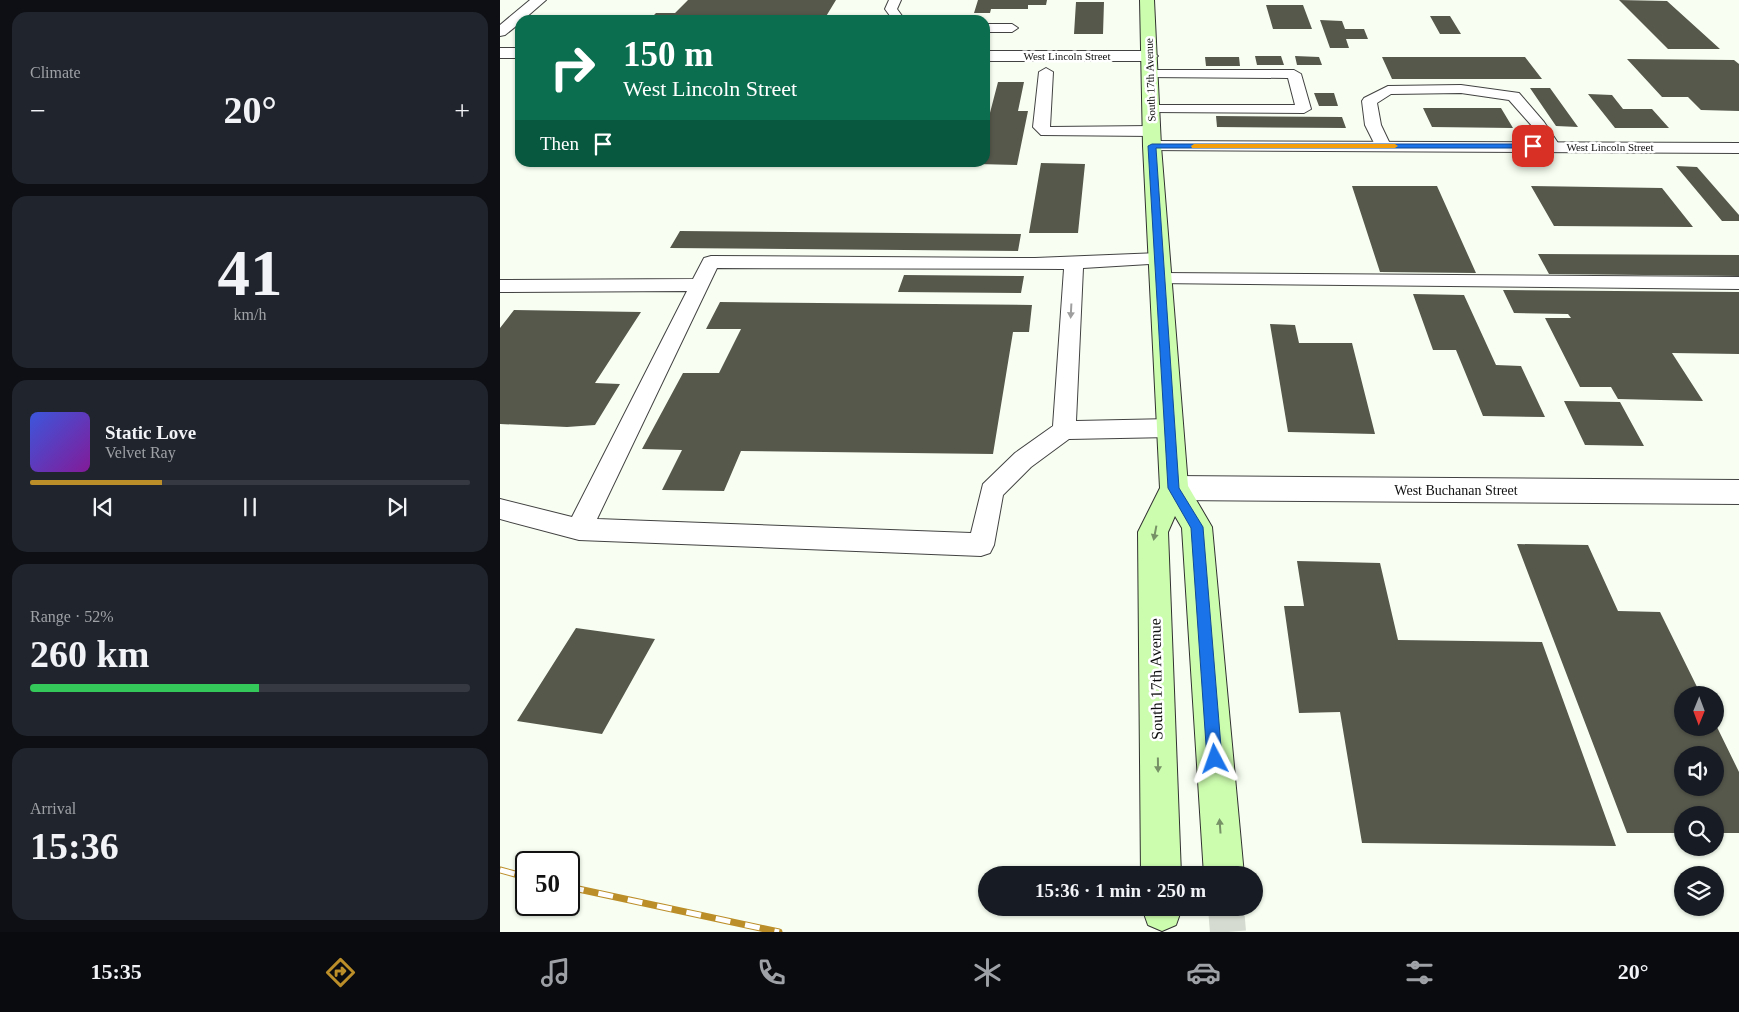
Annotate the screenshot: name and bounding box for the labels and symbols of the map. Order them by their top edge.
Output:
street label: South 17th Avenue [1143,38,1157,122]
street label: West Lincoln Street [1023,50,1111,62]
pin [1512,125,1554,167]
street label: West Lincoln Street [1566,141,1654,153]
one-way arrow [1067,304,1075,320]
street label: West Buchanan Street [1394,483,1518,498]
one-way arrow [1150,525,1158,541]
street label: South 17th Avenue [1146,618,1166,740]
north arrow [1674,686,1724,736]
position arrow [1188,732,1240,784]
one-way arrow [1155,757,1163,773]
one-way arrow [1216,818,1224,834]
speed limit sign: 50 [515,851,580,916]

